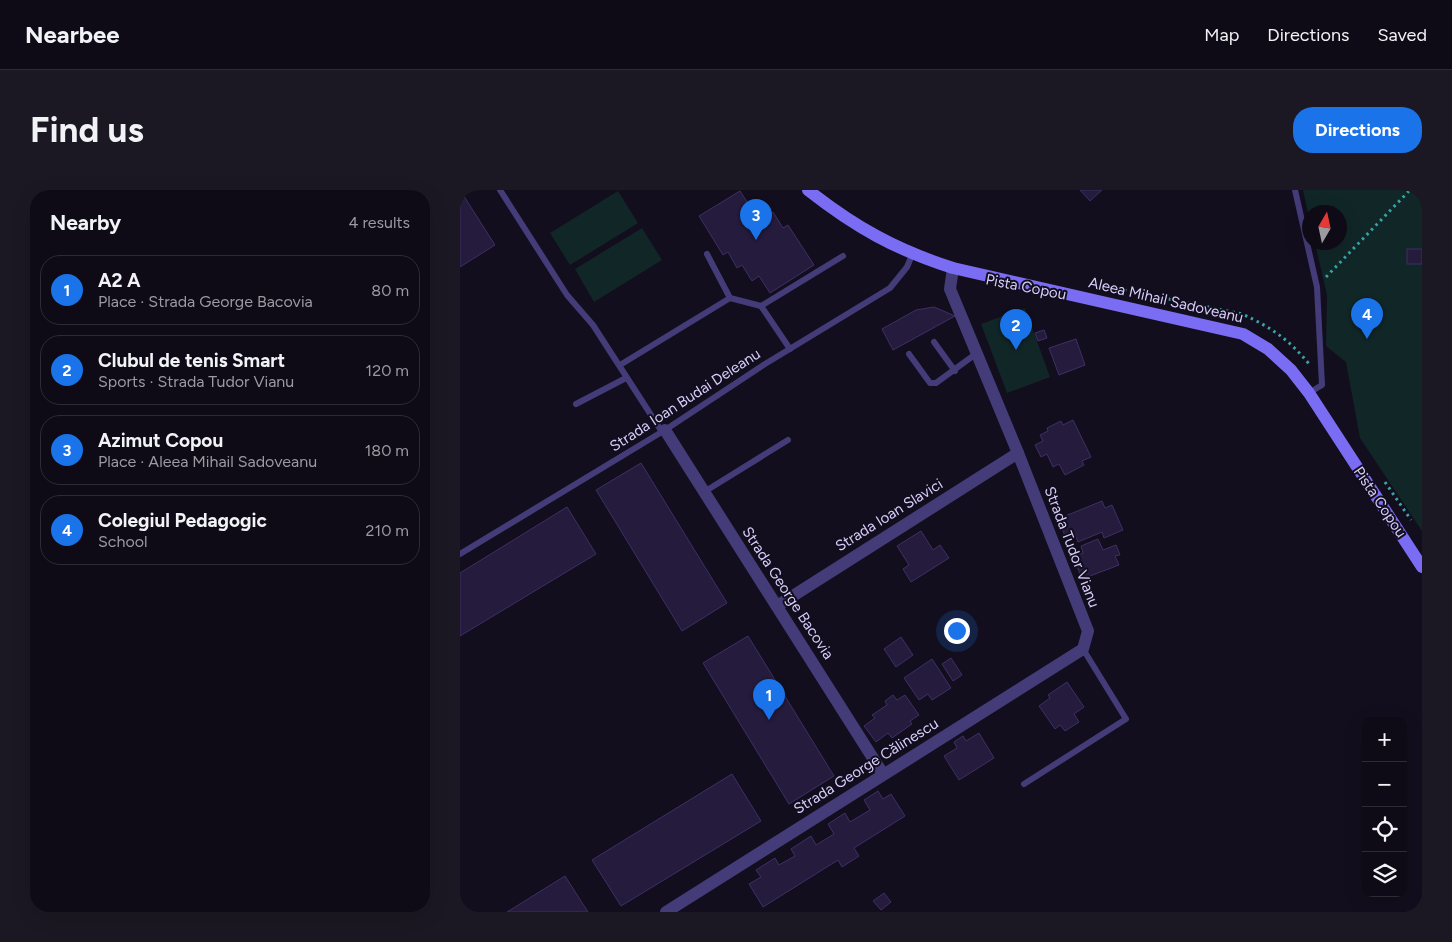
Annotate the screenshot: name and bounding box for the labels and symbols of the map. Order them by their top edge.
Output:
pin: 3 [740,199,772,240]
north arrow [1302,205,1347,250]
street label: Pista Copou [984,270,1068,304]
street label: Aleea Mihail Sadoveanu [1087,273,1245,327]
pin: 4 [1351,298,1383,339]
pin: 2 [1000,309,1032,350]
street label: Strada Ioan Budai Deleanu [606,345,764,455]
street label: Pista Copou [1350,463,1410,541]
street label: Strada Ioan Slavici [832,475,946,555]
street label: Strada Tudor Vianu [1041,484,1103,610]
street label: Strada George Bacovia [738,523,838,663]
your location [944,618,970,644]
pin: 1 [753,679,785,720]
street label: Strada George Călinescu [790,714,942,818]

